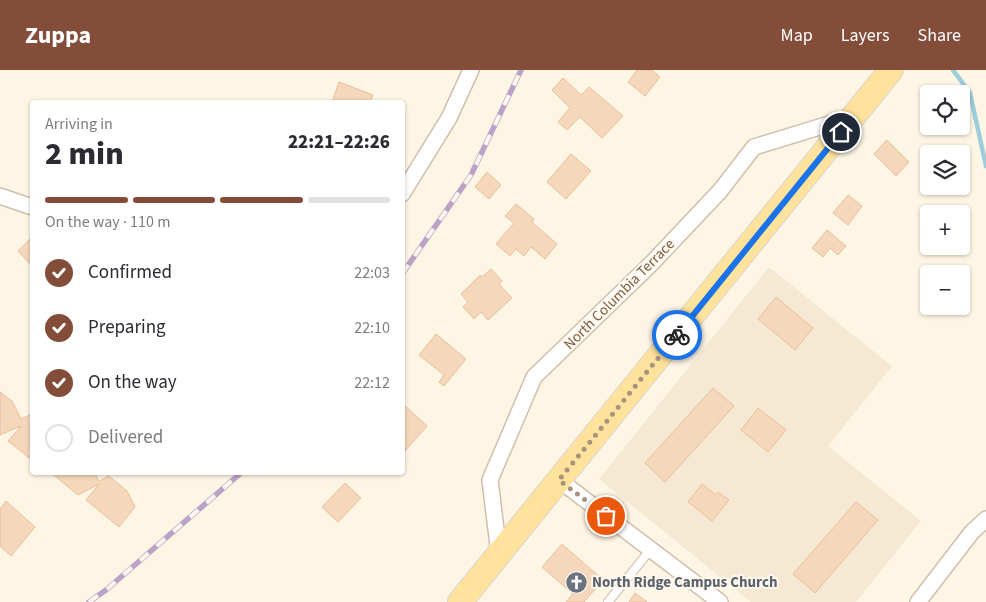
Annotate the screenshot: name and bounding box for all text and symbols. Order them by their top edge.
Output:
text: Zuppa [25,18,91,53]
text: Map [781,23,813,48]
text: Layers [841,23,890,48]
text: Share [918,23,961,48]
map controls [920,85,970,315]
button: locate [920,85,970,135]
pin [820,111,862,153]
text: Arriving in [45,113,113,135]
icon: home [827,118,855,146]
text: 22:21–22:26 [288,129,390,156]
text: 2 min [45,131,124,177]
button: layers [920,145,970,195]
button: + [920,205,970,255]
text: On the way · 110 m [45,211,170,233]
street label: North Columbia Terrace [559,234,679,354]
icon: check [45,259,73,287]
text: Confirmed [88,259,172,286]
text: 22:03 [354,262,390,284]
button: − [920,265,970,315]
courier [652,310,702,360]
icon: check [45,314,73,342]
text: Preparing [88,314,166,341]
text: 22:10 [354,317,390,339]
icon: bike [663,321,691,349]
icon: check [45,369,73,397]
text: On the way [88,369,177,396]
text: 22:12 [354,372,390,394]
text: Delivered [88,424,163,451]
pin [585,495,627,537]
icon: bag [592,502,620,530]
church icon: North Ridge Campus Church [564,570,588,594]
place label: North Ridge Campus Church [592,572,778,593]

